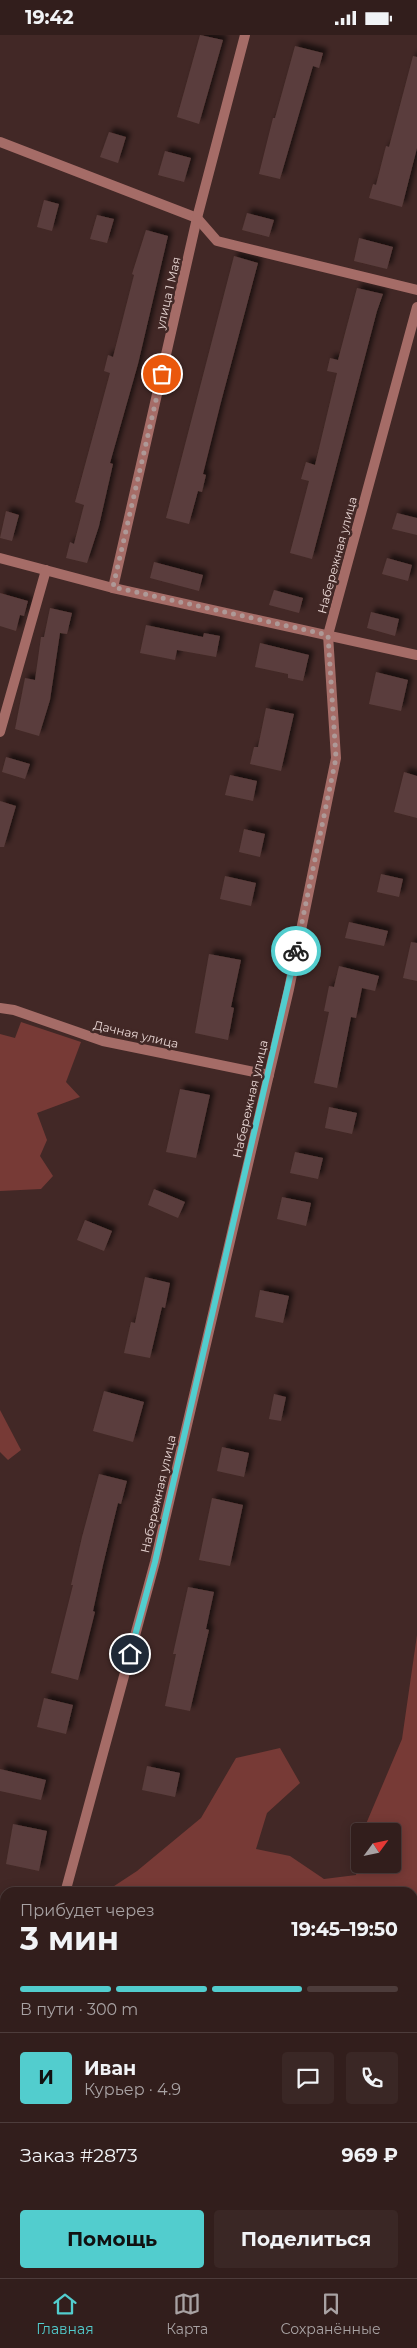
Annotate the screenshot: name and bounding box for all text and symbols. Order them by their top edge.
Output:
text: 19:42 [25,6,74,29]
street label: улица 1 Мая [152,255,184,332]
pin [141,353,183,395]
icon: bag [148,360,176,388]
street label: Набережная улица [314,495,360,615]
courier [271,926,321,976]
icon: bike [282,937,310,965]
street label: Дачная улица [92,1017,180,1051]
street label: Набережная улица [229,1039,271,1159]
street label: Набережная улица [137,1434,179,1554]
pin [109,1633,151,1675]
icon: home [116,1640,144,1668]
north arrow [351,1823,401,1873]
map controls [351,1823,401,1873]
text: Прибудет через [20,1901,155,1920]
text: 19:45–19:50 [291,1918,398,1941]
text: 3 мин [20,1919,119,1958]
text: В пути · 300 m [20,2000,138,2019]
button: chat [282,2052,334,2104]
button: phone [346,2052,398,2104]
text: Иван [84,2057,136,2080]
text: И [38,2066,54,2089]
text: Курьер · 4.9 [84,2080,181,2099]
text: Заказ #2873 [20,2144,138,2167]
text: 969 ₽ [342,2144,398,2167]
button: Помощь [20,2210,204,2268]
button: Поделиться [214,2210,398,2268]
tab: Главная [36,2290,94,2338]
tab: Карта [166,2290,208,2338]
tab: Сохранённые [281,2290,381,2338]

